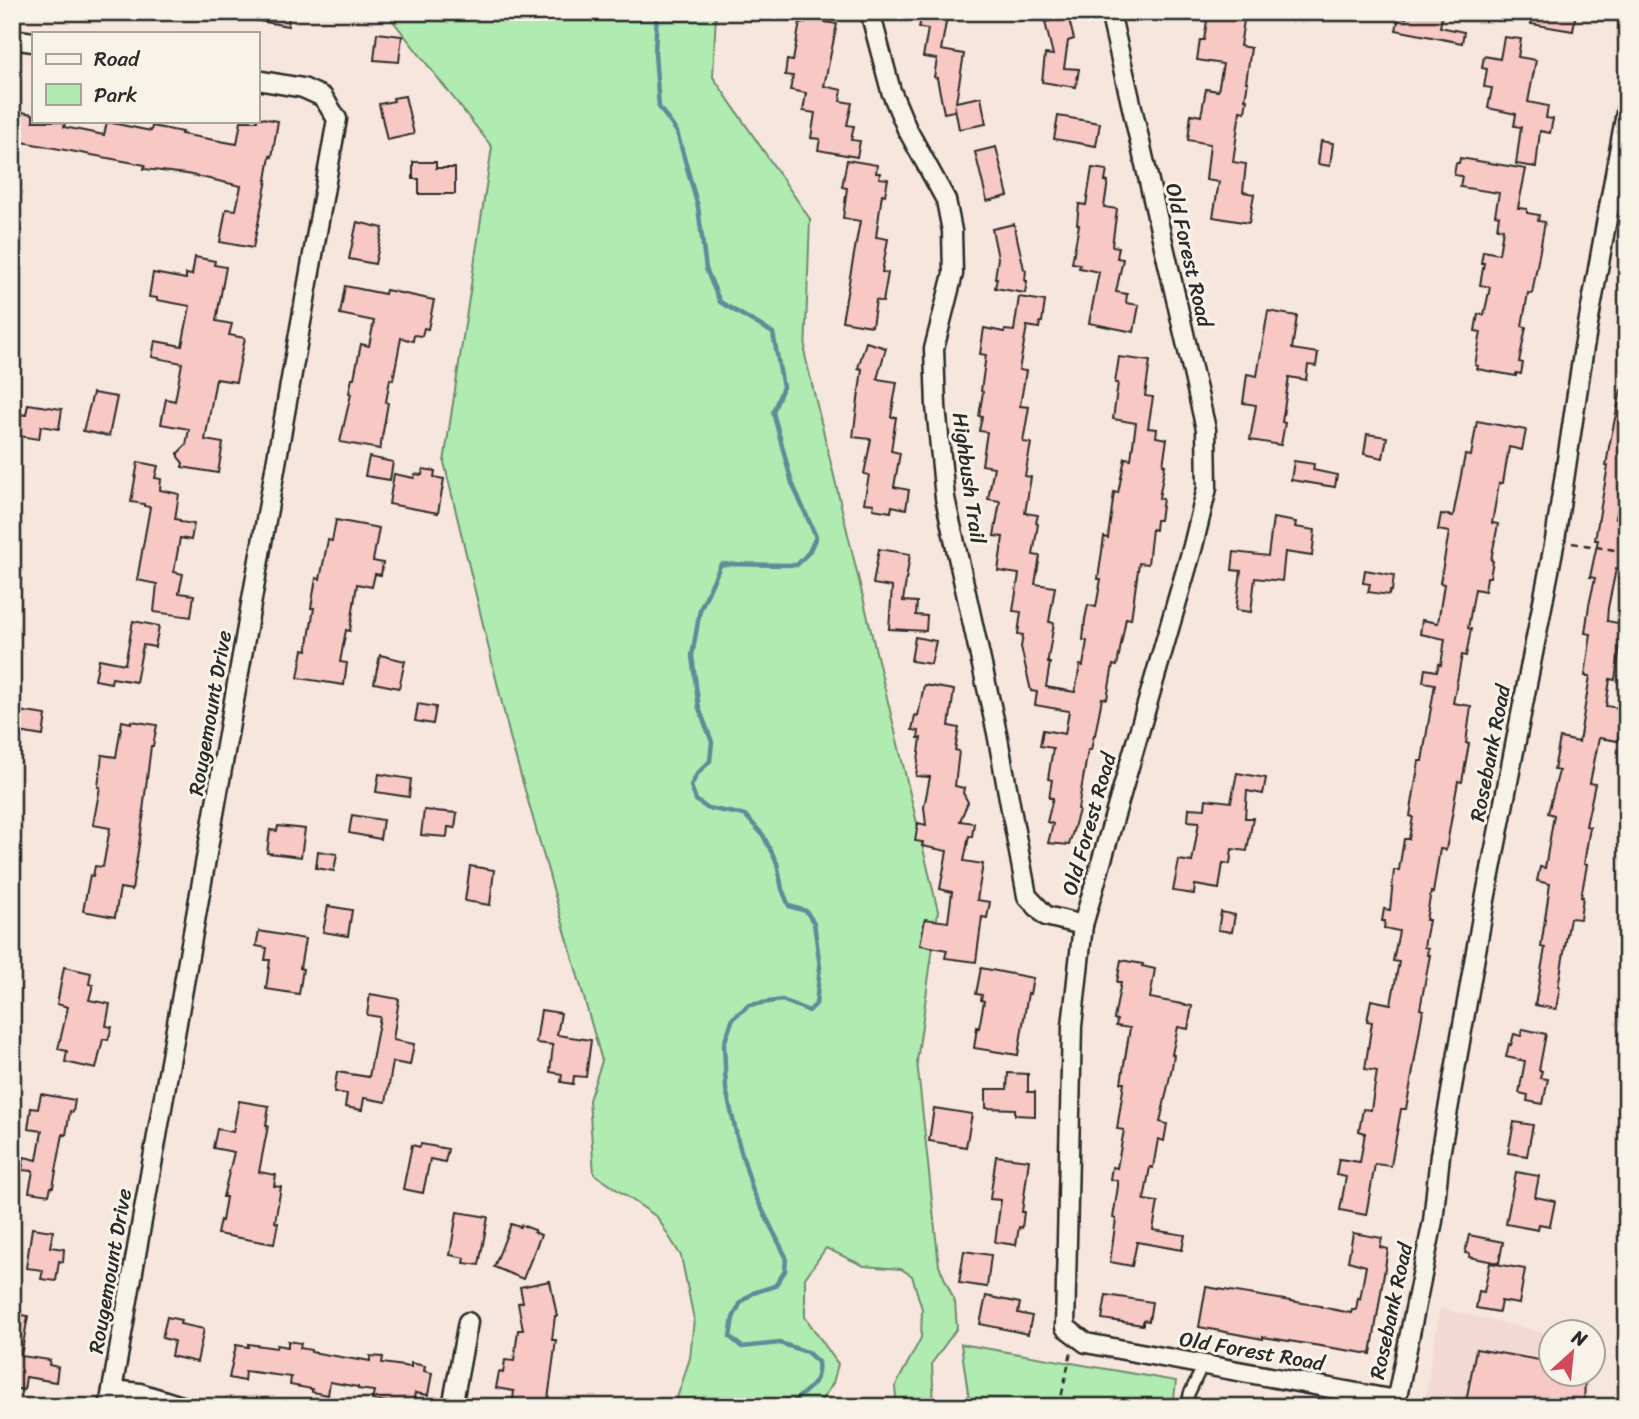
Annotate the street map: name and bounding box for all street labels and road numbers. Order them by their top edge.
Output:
street label: Old Forest Road [1154,179,1224,333]
street label: Highbush Trail [941,410,997,547]
street label: Rougemount Drive [177,627,243,799]
street label: Rosebank Road [1458,679,1522,825]
street label: Old Forest Road [1051,746,1128,900]
street label: Rougemount Drive [77,1185,143,1357]
street label: Rosebank Road [1358,1237,1424,1383]
street label: Old Forest Road [1176,1320,1329,1383]

